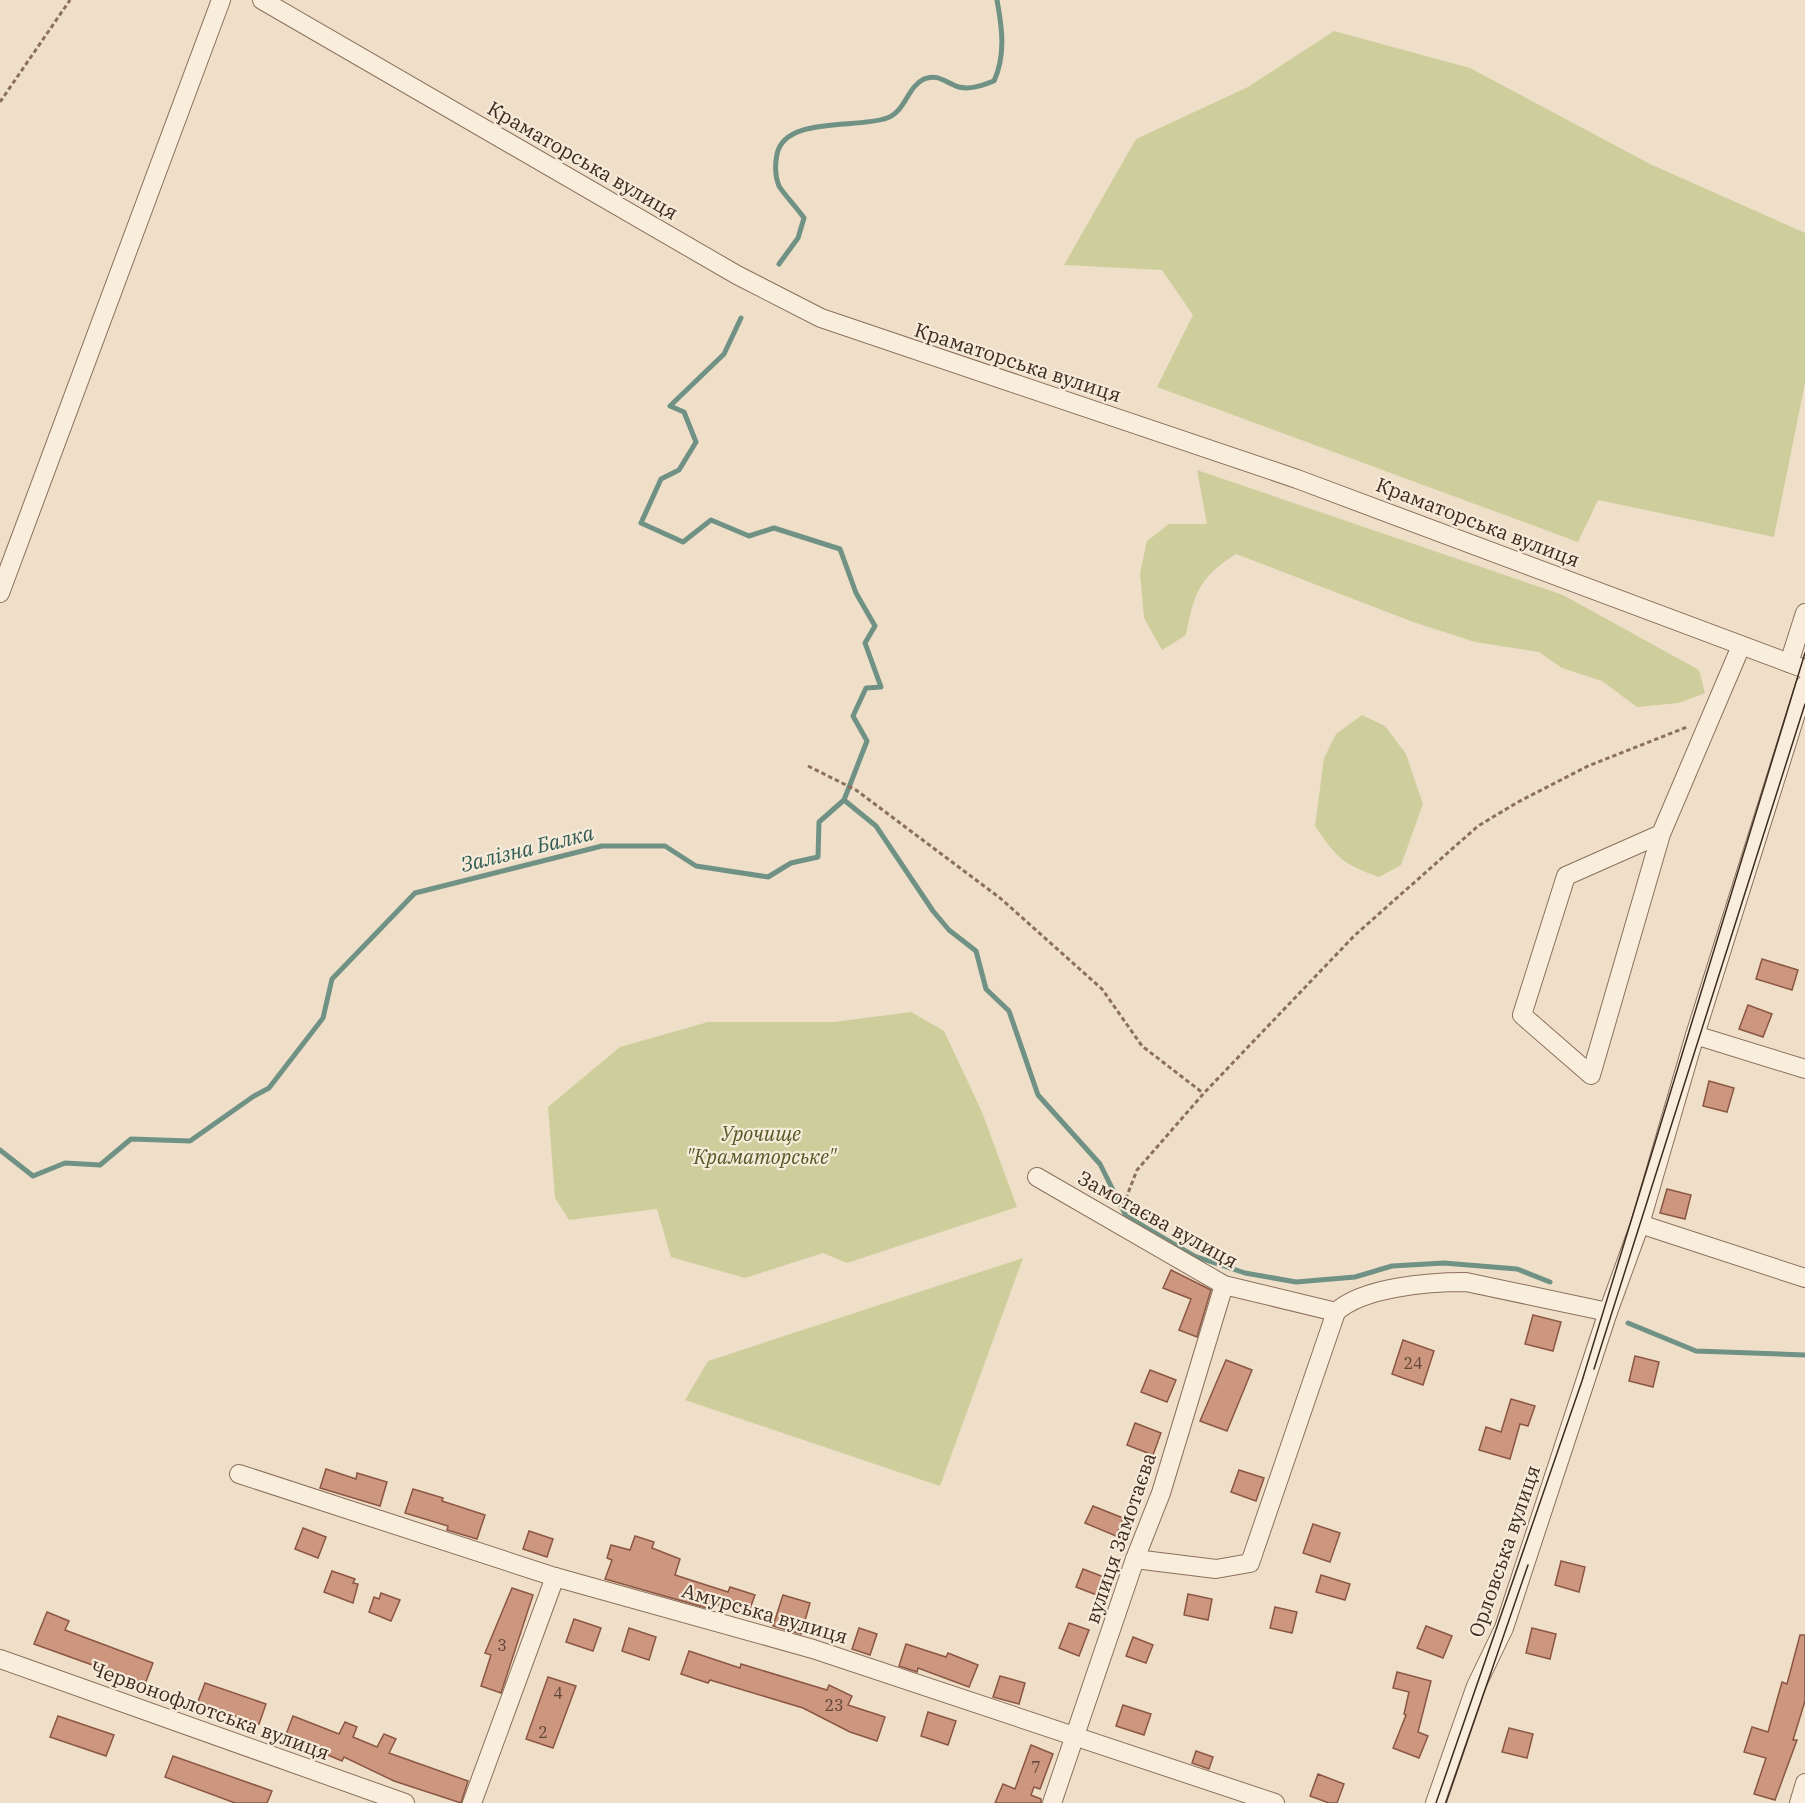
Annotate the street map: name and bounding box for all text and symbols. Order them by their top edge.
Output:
street label: Краматорська вулиця [483,94,683,226]
street label: Краматорська вулиця [911,316,1125,408]
street label: Краматорська вулиця [1372,471,1584,573]
water label: Залізна Балка [457,818,597,878]
park label: Урочище "Краматорське" [686,1120,837,1170]
street label: Замотаєва вулиця [1073,1164,1243,1274]
house number: 24 [1403,1353,1423,1373]
street label: вулиця Замотаєва [1078,1449,1162,1627]
street label: Орловська вулиця [1462,1461,1546,1641]
street label: Амурська вулиця [679,1576,851,1650]
house number: 3 [497,1635,507,1655]
street label: Червонофлотська вулиця [86,1654,334,1766]
house number: 4 [553,1683,563,1703]
house number: 23 [824,1695,844,1715]
house number: 2 [538,1722,548,1742]
house number: 7 [1031,1757,1041,1777]

